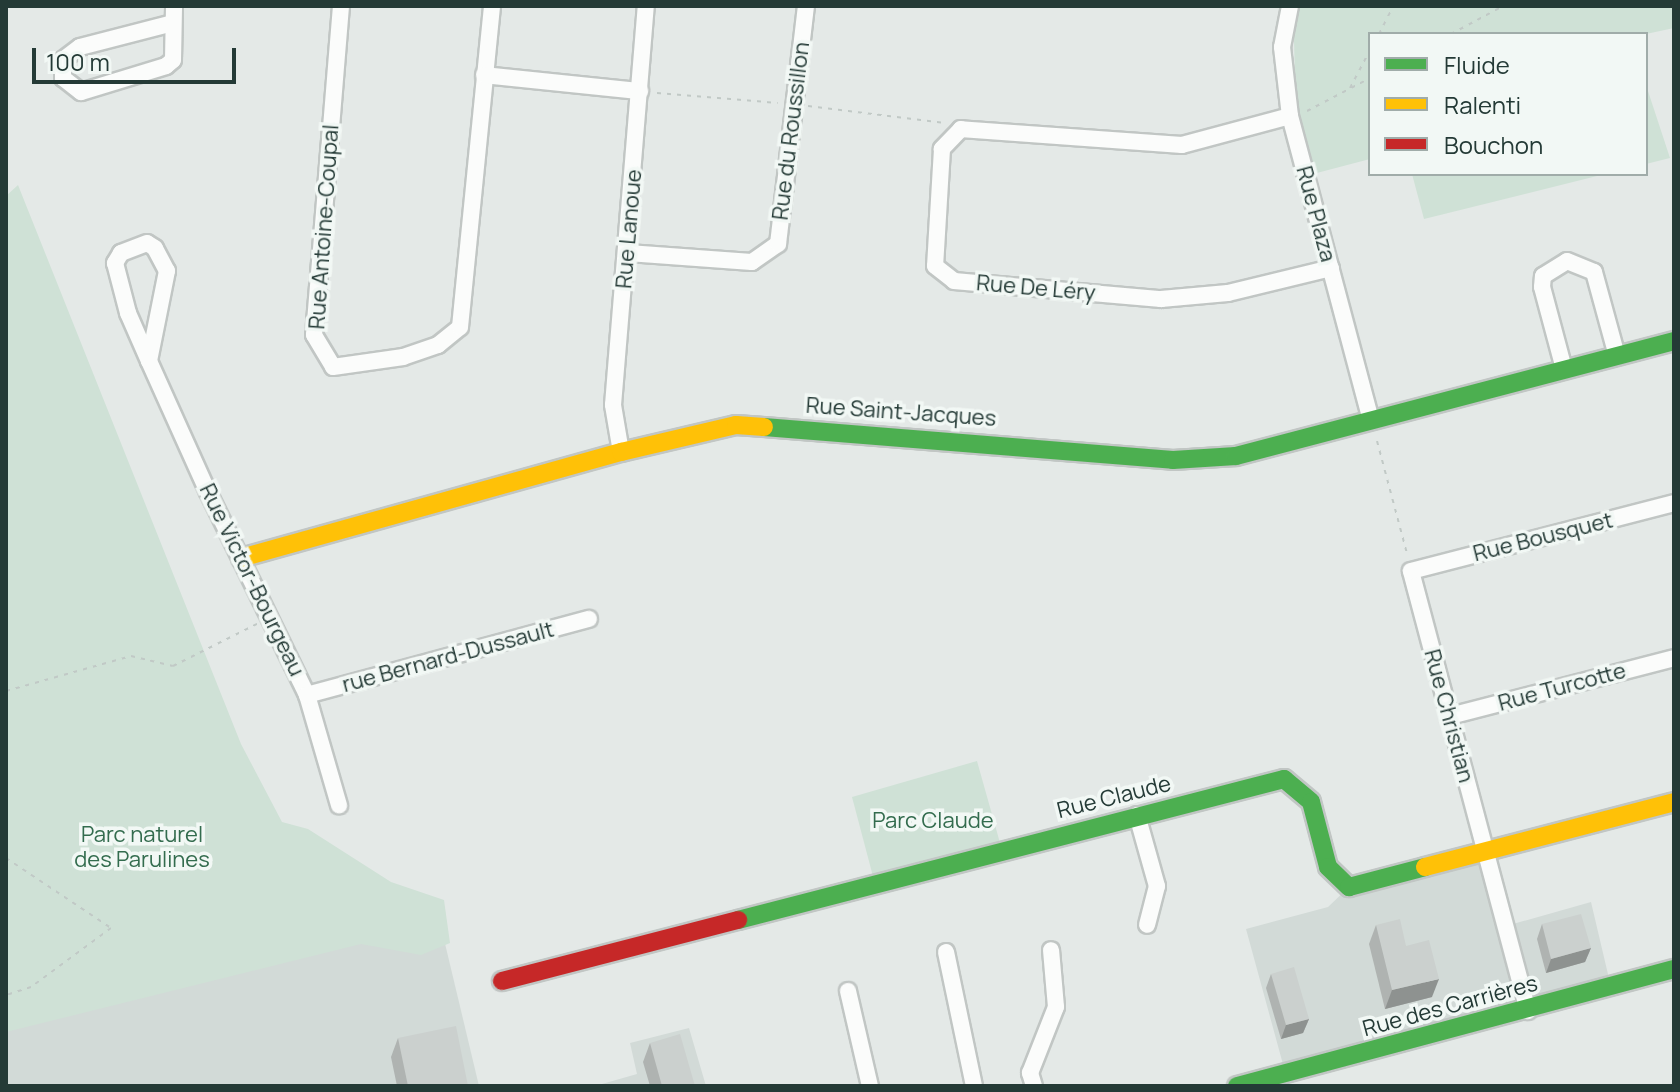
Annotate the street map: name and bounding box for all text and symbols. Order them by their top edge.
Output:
scale bar [36,32,240,82]
legend [1368,32,1648,176]
street label: Rue du Roussillon [767,40,815,222]
text: 100 m [46,45,110,78]
text: Fluide [1444,48,1510,81]
text: Ralenti [1444,88,1521,121]
street label: Rue Antoine-Coupal [304,124,344,330]
text: Bouchon [1444,128,1543,161]
street label: Rue Plaza [1291,163,1341,265]
street label: Rue Lanoue [611,168,647,290]
street label: Rue De Léry [975,270,1097,306]
street label: Rue Saint-Jacques [805,392,997,432]
street label: Rue Victor-Bourgeau [194,479,310,681]
street label: Rue Bousquet [1470,507,1616,567]
street label: rue Bernard-Dussault [339,616,557,698]
street label: Rue Christian [1419,646,1479,786]
street label: Rue Turcotte [1495,657,1629,717]
street label: Rue Claude [1054,770,1174,824]
park label: Parc Claude [872,808,994,834]
park label: Parc naturel des Parulines [74,821,210,872]
street label: Rue des Carrières [1360,970,1540,1042]

